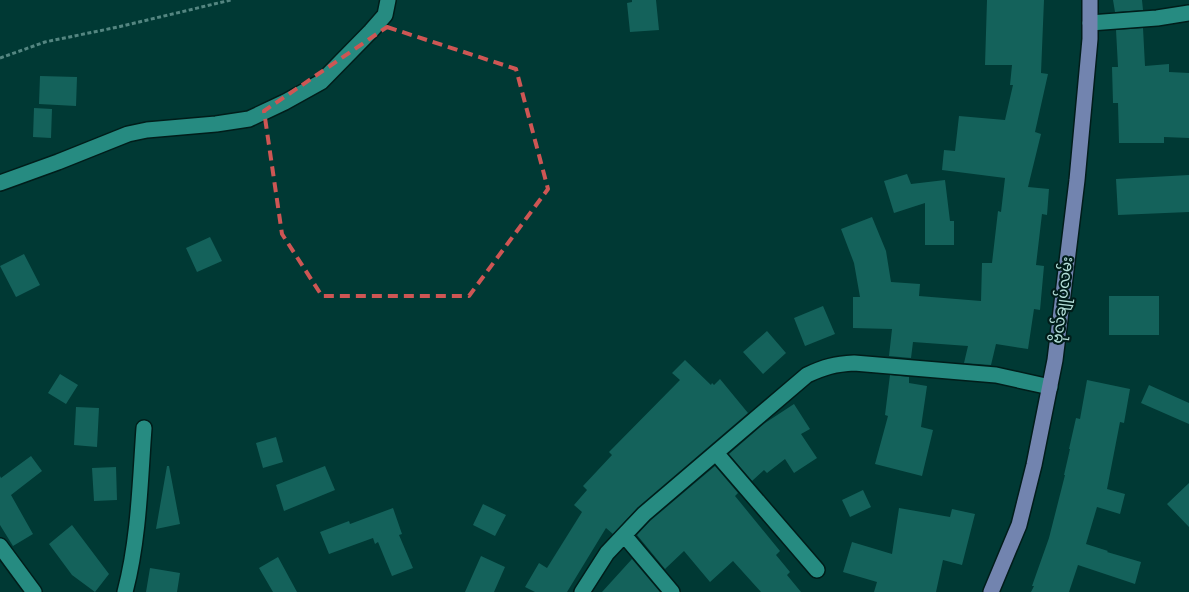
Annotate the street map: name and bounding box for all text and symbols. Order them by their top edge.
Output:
street label: ဗိုလ်‌ချုပ်‌လမ်း [1047,255,1079,345]

